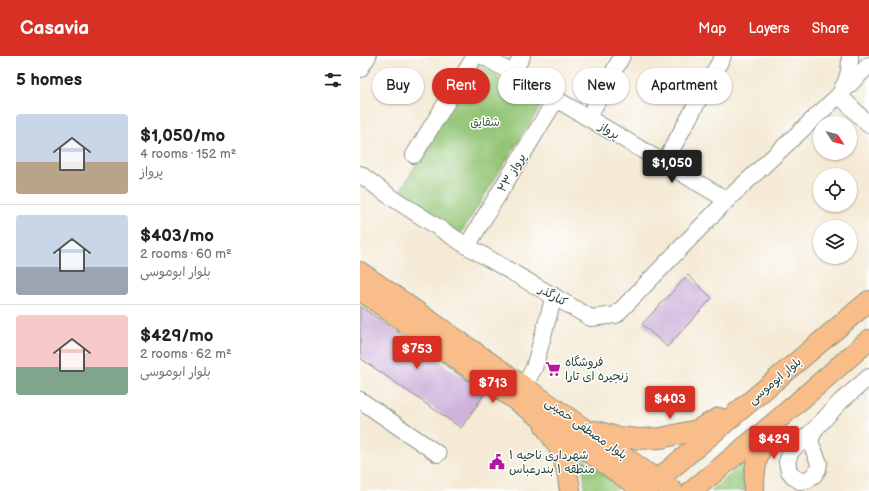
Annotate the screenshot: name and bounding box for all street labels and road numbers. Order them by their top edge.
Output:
street label: پرواز [595,119,622,143]
street label: پرواز ۲۳ [495,151,529,195]
street label: کنارگذر [535,281,570,310]
street label: بلوار ابوموسی [745,354,805,408]
street label: بلوار مصطفی خمینی [542,395,630,463]

